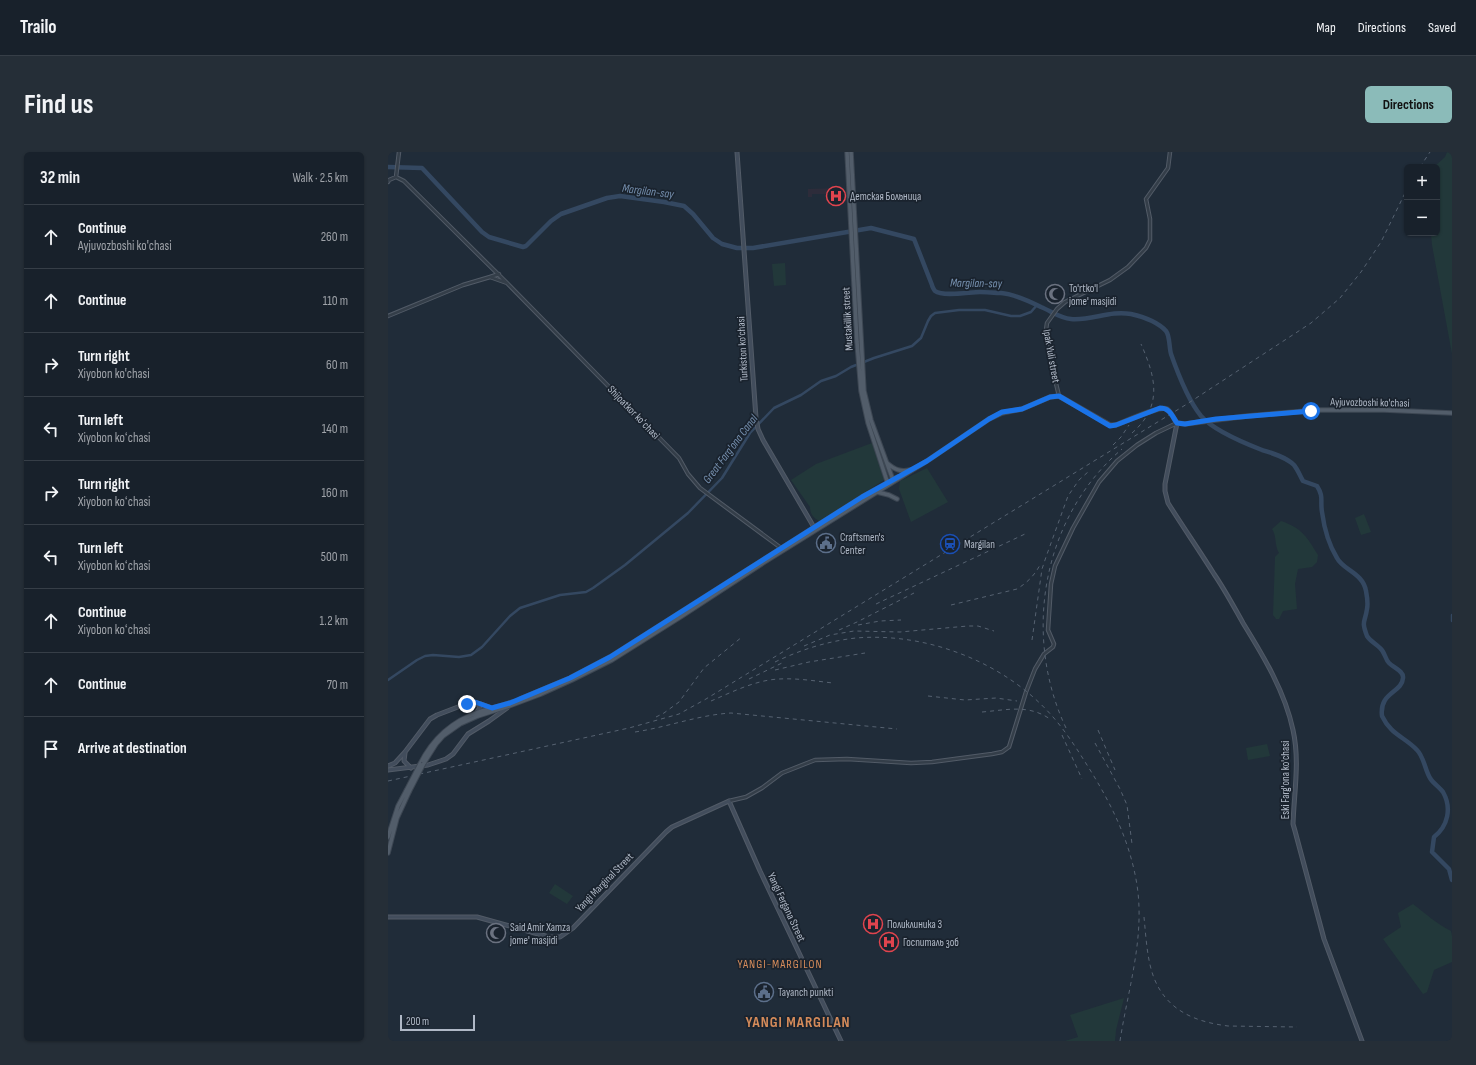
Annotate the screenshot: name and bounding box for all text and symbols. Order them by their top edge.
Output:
text: Trailo [20,16,57,39]
text: Map [1316,19,1336,36]
text: Directions [1358,19,1406,36]
text: Saved [1428,19,1456,36]
button: Directions [1365,86,1452,123]
text: Find us [24,88,93,121]
map controls [1404,164,1440,236]
button: + [1404,164,1440,200]
text: 32 min [40,168,80,188]
text: Walk · 2.5 km [292,170,348,186]
water label: Margilan-say [621,181,675,202]
hospital icon: Детская Больница [825,185,847,207]
place label: Детская Больница [850,190,921,203]
button: − [1404,200,1440,236]
text: Continue [78,219,127,238]
icon: ahead [40,226,62,248]
text: 260 m [321,229,348,245]
text: Ayjuvozboshi ko'chasi [78,238,172,254]
water label: Margilan-say [950,276,1003,291]
place label: To'rtko'l jome' masjidi [1068,282,1116,308]
mosque icon: To'rtko'l jome' masjidi [1044,283,1066,305]
street label: Mustakillik street [839,286,856,351]
icon: ahead [40,290,62,312]
text: Continue [78,291,127,310]
text: 110 m [323,293,348,309]
street label: Turkiston ko’chasi [734,316,751,382]
street label: Ipak Yuli street [1040,328,1063,385]
text: Turn right [78,347,130,366]
icon: right [40,354,62,376]
text: 60 m [326,357,348,373]
text: Xiyobon ko'chasi [78,366,150,382]
street label: Shijoatkor koʻchasi [605,383,662,442]
street label: Ayjuvozboshi ko'chasi [1329,395,1410,410]
route start [1302,402,1320,420]
text: Turn left [78,411,123,430]
water label: Great Farg'ona Canal [700,411,762,487]
icon: left [40,418,62,440]
text: 140 m [322,421,348,437]
text: Xiyobon koʻchasi [78,430,151,446]
text: Turn right [78,475,130,494]
icon: right [40,482,62,504]
text: 160 m [322,485,348,501]
text: Xiyobon koʻchasi [78,494,151,510]
place label: Craftsmen's Center [840,531,884,557]
public building icon: Craftsmen's Center [815,532,837,554]
station icon: Margilan [939,533,961,555]
place label: Margilan [964,538,995,551]
text: Turn left [78,539,123,558]
icon: left [40,546,62,568]
text: 500 m [321,549,348,565]
text: Xiyobon koʻchasi [78,558,151,574]
text: Continue [78,603,127,622]
icon: ahead [40,610,62,632]
text: 1.2 km [319,613,348,629]
text: Xiyobon koʻchasi [78,622,151,638]
icon: ahead [40,674,62,696]
text: Continue [78,675,127,694]
text: 70 m [327,677,348,693]
route end [458,695,476,713]
icon: arrive [40,738,62,760]
text: Arrive at destination [78,739,187,758]
street label: Eski Farg'ona ko'chasi [1279,741,1292,819]
street label: Yangi Marginal Street [573,850,636,915]
street label: Yangi Fergana Street [765,871,809,944]
hospital icon: Поликлиника 3 [862,913,884,935]
place label: Поликлиника 3 [887,918,942,931]
place label: Said Amir Xamza jome' masjidi [509,921,570,947]
mosque icon: Said Amir Xamza jome' masjidi [485,922,507,944]
hospital icon: Госпиталь зоб [878,931,900,953]
place label: Госпиталь зоб [903,936,959,949]
district label: YANGI-MARGILON [737,957,823,972]
public building icon: Tayanch punkti [753,981,775,1003]
place label: Tayanch punkti [778,986,833,999]
scale bar [400,1013,475,1032]
district label: YANGI MARGILAN [745,1013,851,1032]
text: 200 m [406,1015,429,1028]

